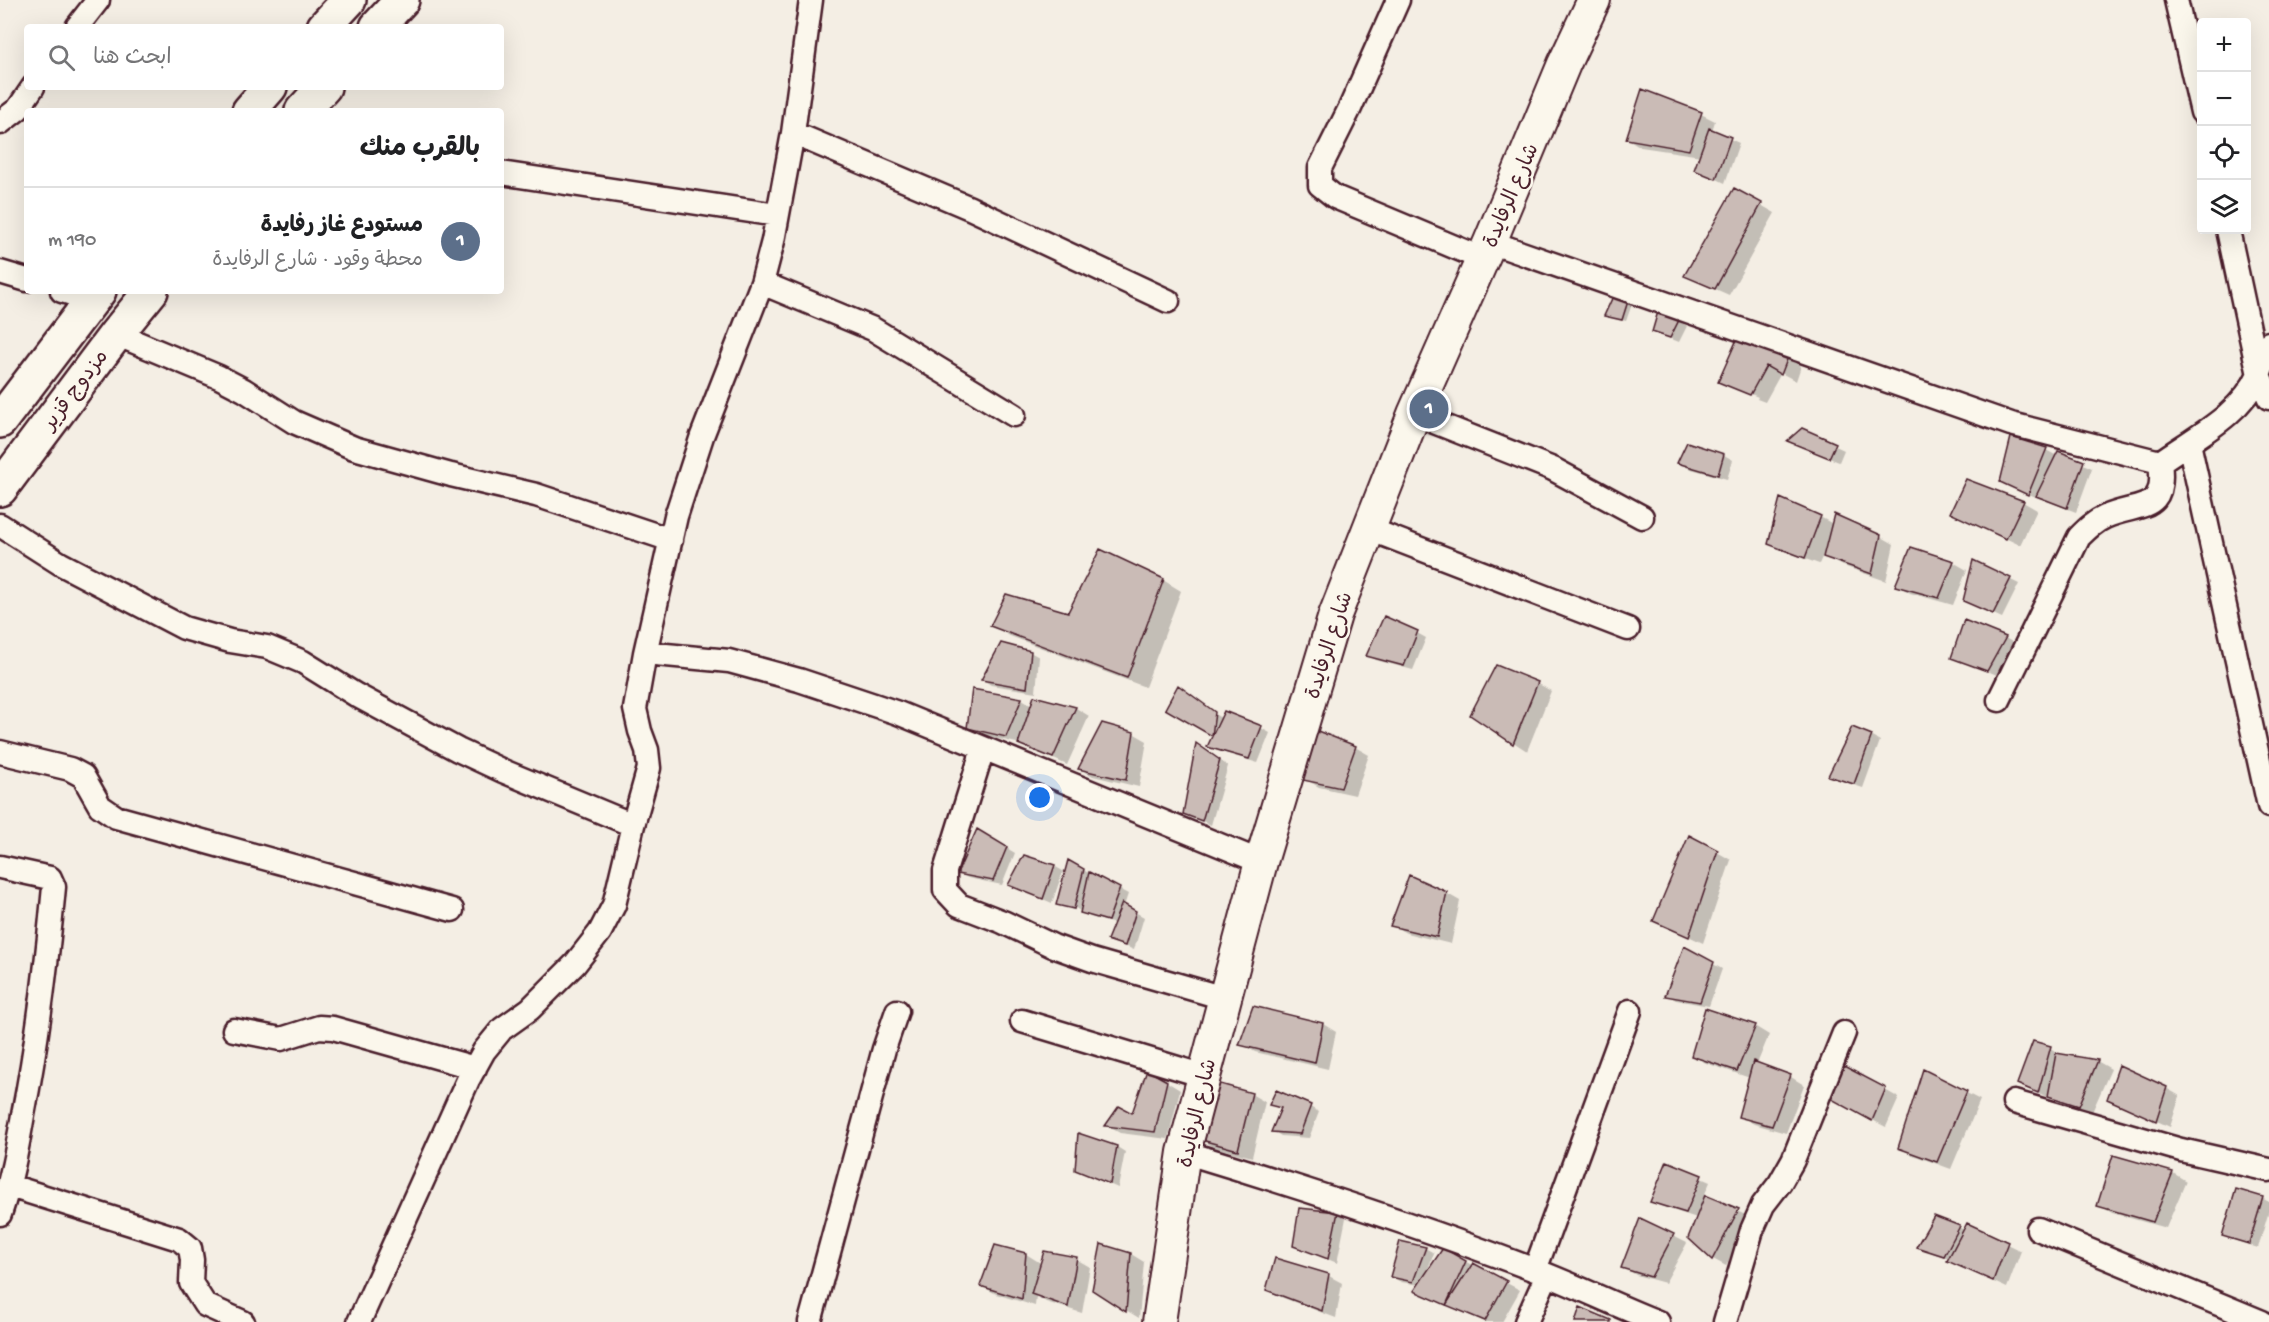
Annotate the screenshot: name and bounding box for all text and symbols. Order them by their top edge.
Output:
map controls [2197,18,2251,234]
button: + [2197,18,2251,72]
search box [24,24,504,90]
icon: search [45,41,78,74]
text: ابحث هنا [93,46,172,72]
button: − [2197,72,2251,126]
button: locate [2197,126,2251,180]
text: بالقرب منك [360,135,480,166]
street label: شارع الرفايدة [1480,140,1546,252]
button: layers [2197,180,2251,234]
text: مستودع غاز رفايدة [260,214,423,240]
text: 190 m [48,230,96,253]
text: 1 [456,230,465,253]
text: محطة وقود · شارع الرفايدة [212,250,423,273]
street label: مزدوج قزير [37,346,115,438]
pin: 1 [1410,386,1448,432]
street label: شارع الرفايدة [1302,589,1360,703]
your location [1025,783,1054,812]
street label: شارع الرفايدة [1175,1057,1224,1171]

